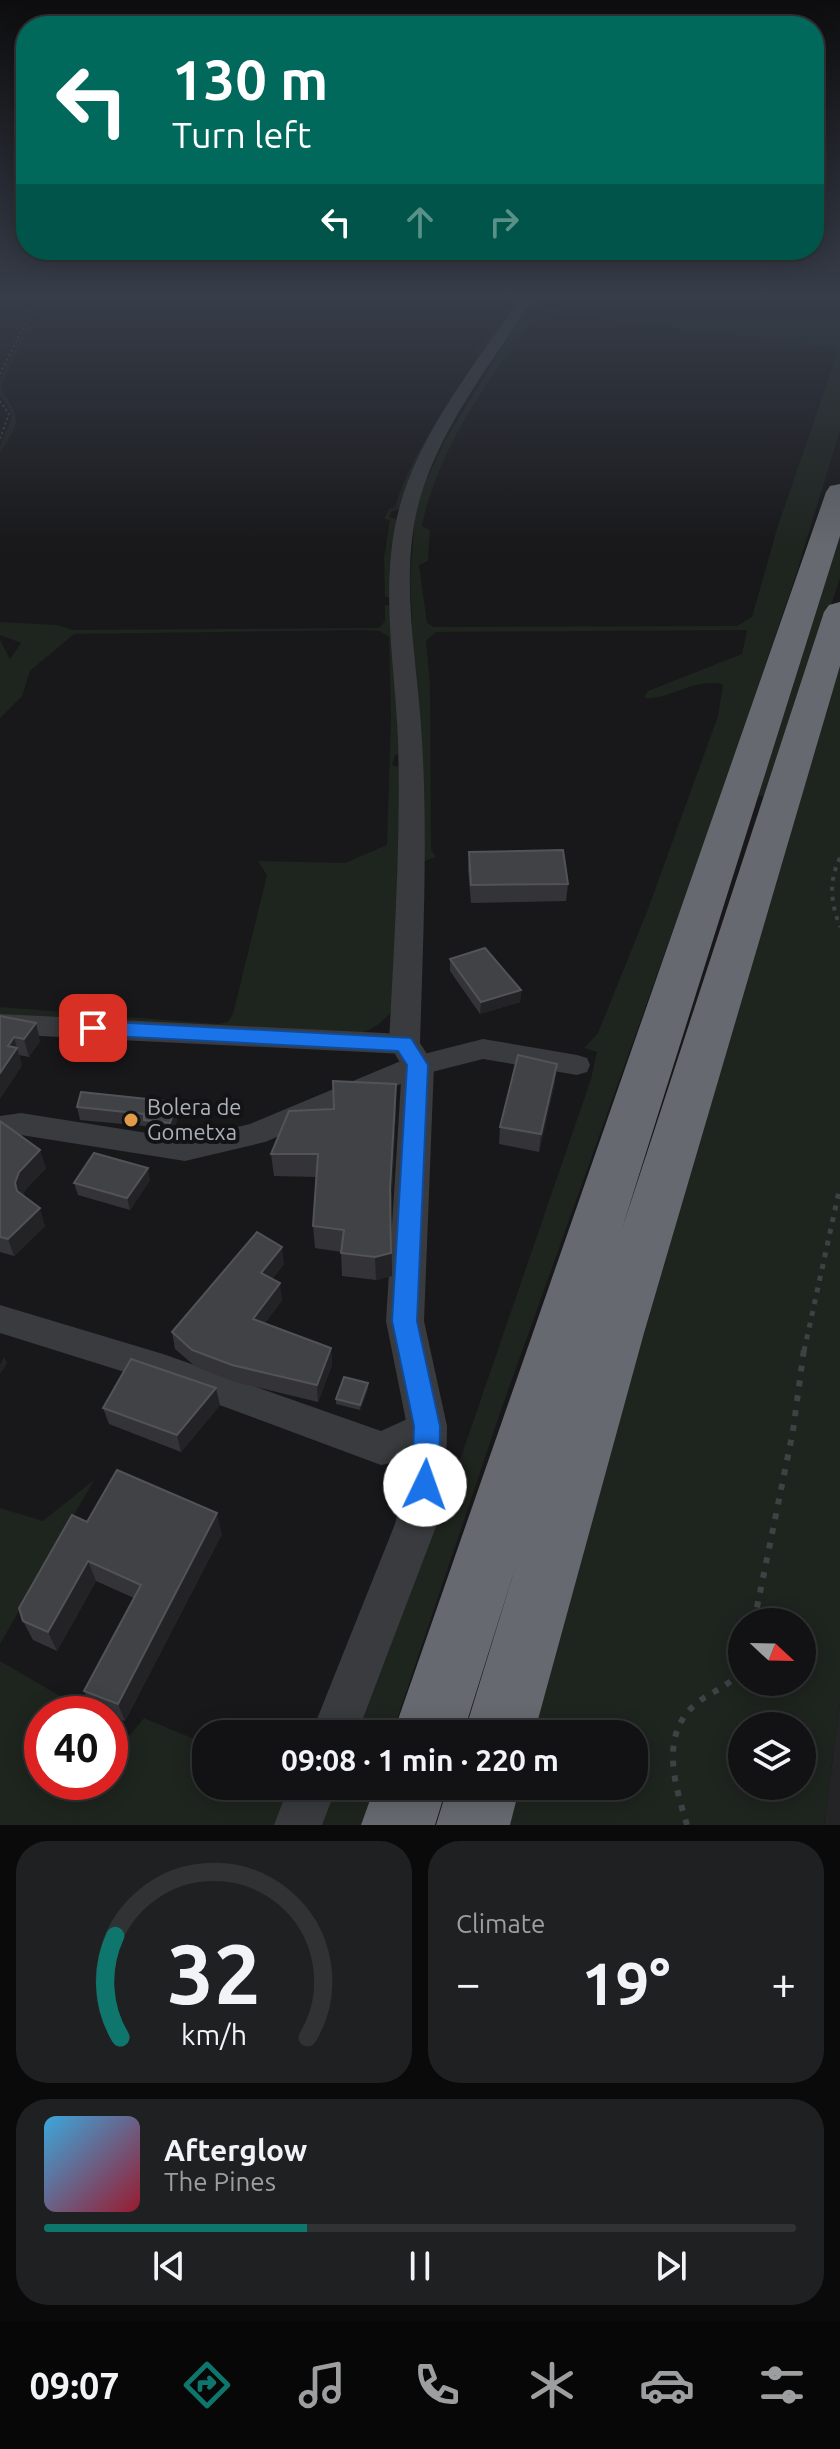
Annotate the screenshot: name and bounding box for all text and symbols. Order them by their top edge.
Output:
icon: left [40,48,144,152]
text: 130 m [172,48,328,111]
text: Turn left [172,114,311,155]
icon: left [314,200,358,244]
icon: ahead [398,200,442,244]
icon: right [482,200,526,244]
pin [59,994,127,1062]
icon: arrive [71,1006,115,1050]
place label: Bolera de Gometxa [147,1094,241,1144]
marker: Bolera de Gometxa [122,1111,140,1129]
position arrow [383,1443,467,1527]
north arrow [728,1608,816,1696]
map controls [728,1608,816,1800]
speed limit sign: 40 [24,1696,128,1800]
button: layers [728,1712,816,1800]
text: 09:08 · 1 min · 220 m [281,1743,559,1777]
text: Climate [456,1909,545,1938]
text: 32 [167,1926,261,2020]
text: 19° [582,1949,670,2016]
text: − [456,1958,481,2007]
text: + [771,1958,796,2007]
text: km/h [181,2018,247,2050]
text: Afterglow [164,2133,307,2167]
text: The Pines [164,2167,276,2196]
icon: previous [147,2244,191,2288]
icon: pause [398,2244,442,2288]
icon: next [649,2244,693,2288]
icon: directions [179,2357,235,2413]
icon: music [294,2357,350,2413]
icon: phone [409,2357,465,2413]
icon: climate [524,2357,580,2413]
icon: car [639,2357,695,2413]
icon: filters [754,2357,810,2413]
text: 09:07 [30,2365,120,2406]

